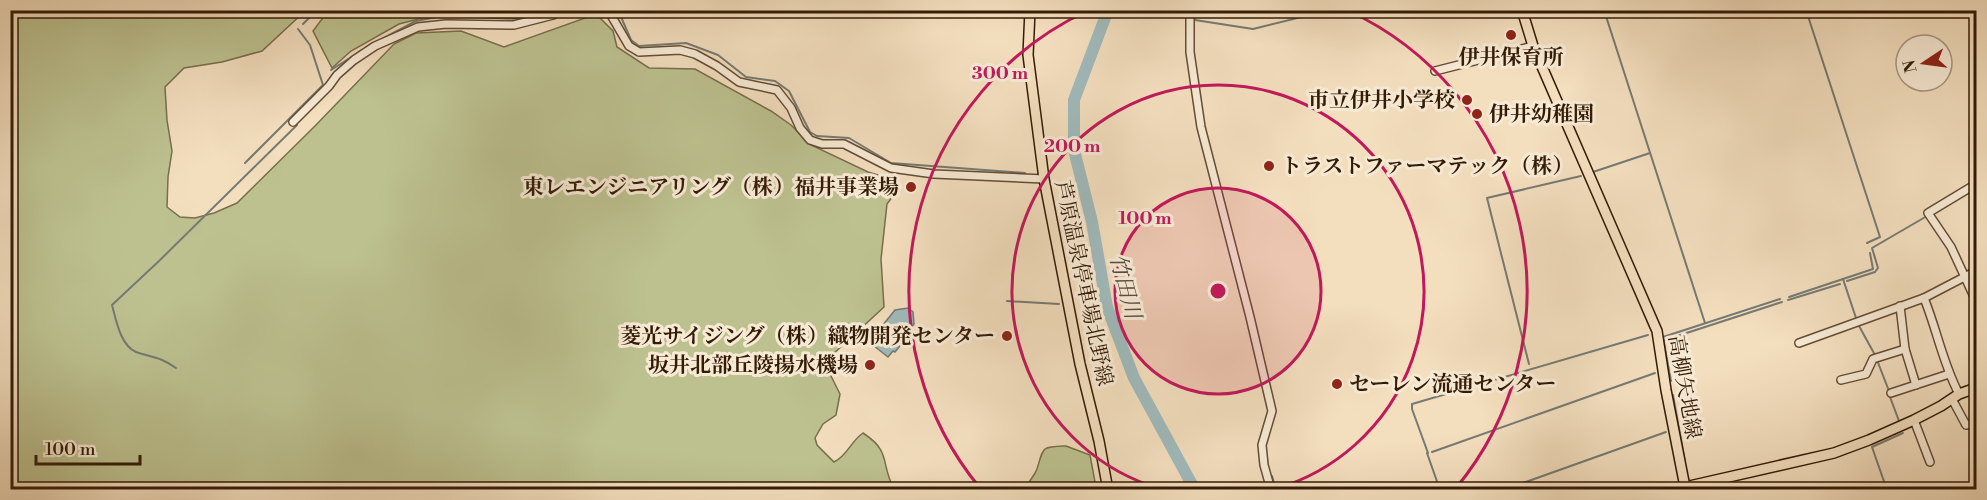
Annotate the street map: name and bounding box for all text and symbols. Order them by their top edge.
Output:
marker: 伊井保育所 [1504,28,1518,42]
north arrow [1894,33,1954,93]
place label: 伊井保育所 [1459,45,1564,71]
text: N [1899,57,1922,75]
text: 300 m [972,62,1029,85]
place label: 市立伊井小学校 [1308,88,1455,114]
marker: 市立伊井小学校 [1460,93,1474,107]
place label: 伊井幼稚園 [1489,102,1594,128]
marker: 伊井幼稚園 [1470,107,1484,121]
text: 200 m [1044,135,1101,158]
place label: トラストファーマテック（株） [1281,154,1573,180]
marker: トラストファーマテック（株） [1262,159,1276,173]
place label: 東レエンジニアリング（株）福井事業場 [523,175,899,201]
street label: 芦原温泉停車場北野線 [1048,178,1118,389]
marker: 東レエンジニアリング（株）福井事業場 [904,180,918,194]
text: 100 m [1118,207,1172,230]
water label: 竹田川 [1103,251,1147,324]
centre of rings [1208,281,1228,301]
place label: 菱光サイジング（株）織物開発センター [620,324,995,350]
marker: 菱光サイジング（株）織物開発センター [1000,329,1014,343]
street label: 高柳矢地線 [1662,333,1706,441]
place label: 坂井北部丘陵揚水機場 [648,353,858,379]
marker: 坂井北部丘陵揚水機場 [863,358,877,372]
place label: セーレン流通センター [1349,372,1556,398]
marker: セーレン流通センター [1330,377,1344,391]
scale bar [36,428,140,466]
text: 100 m [45,438,96,461]

